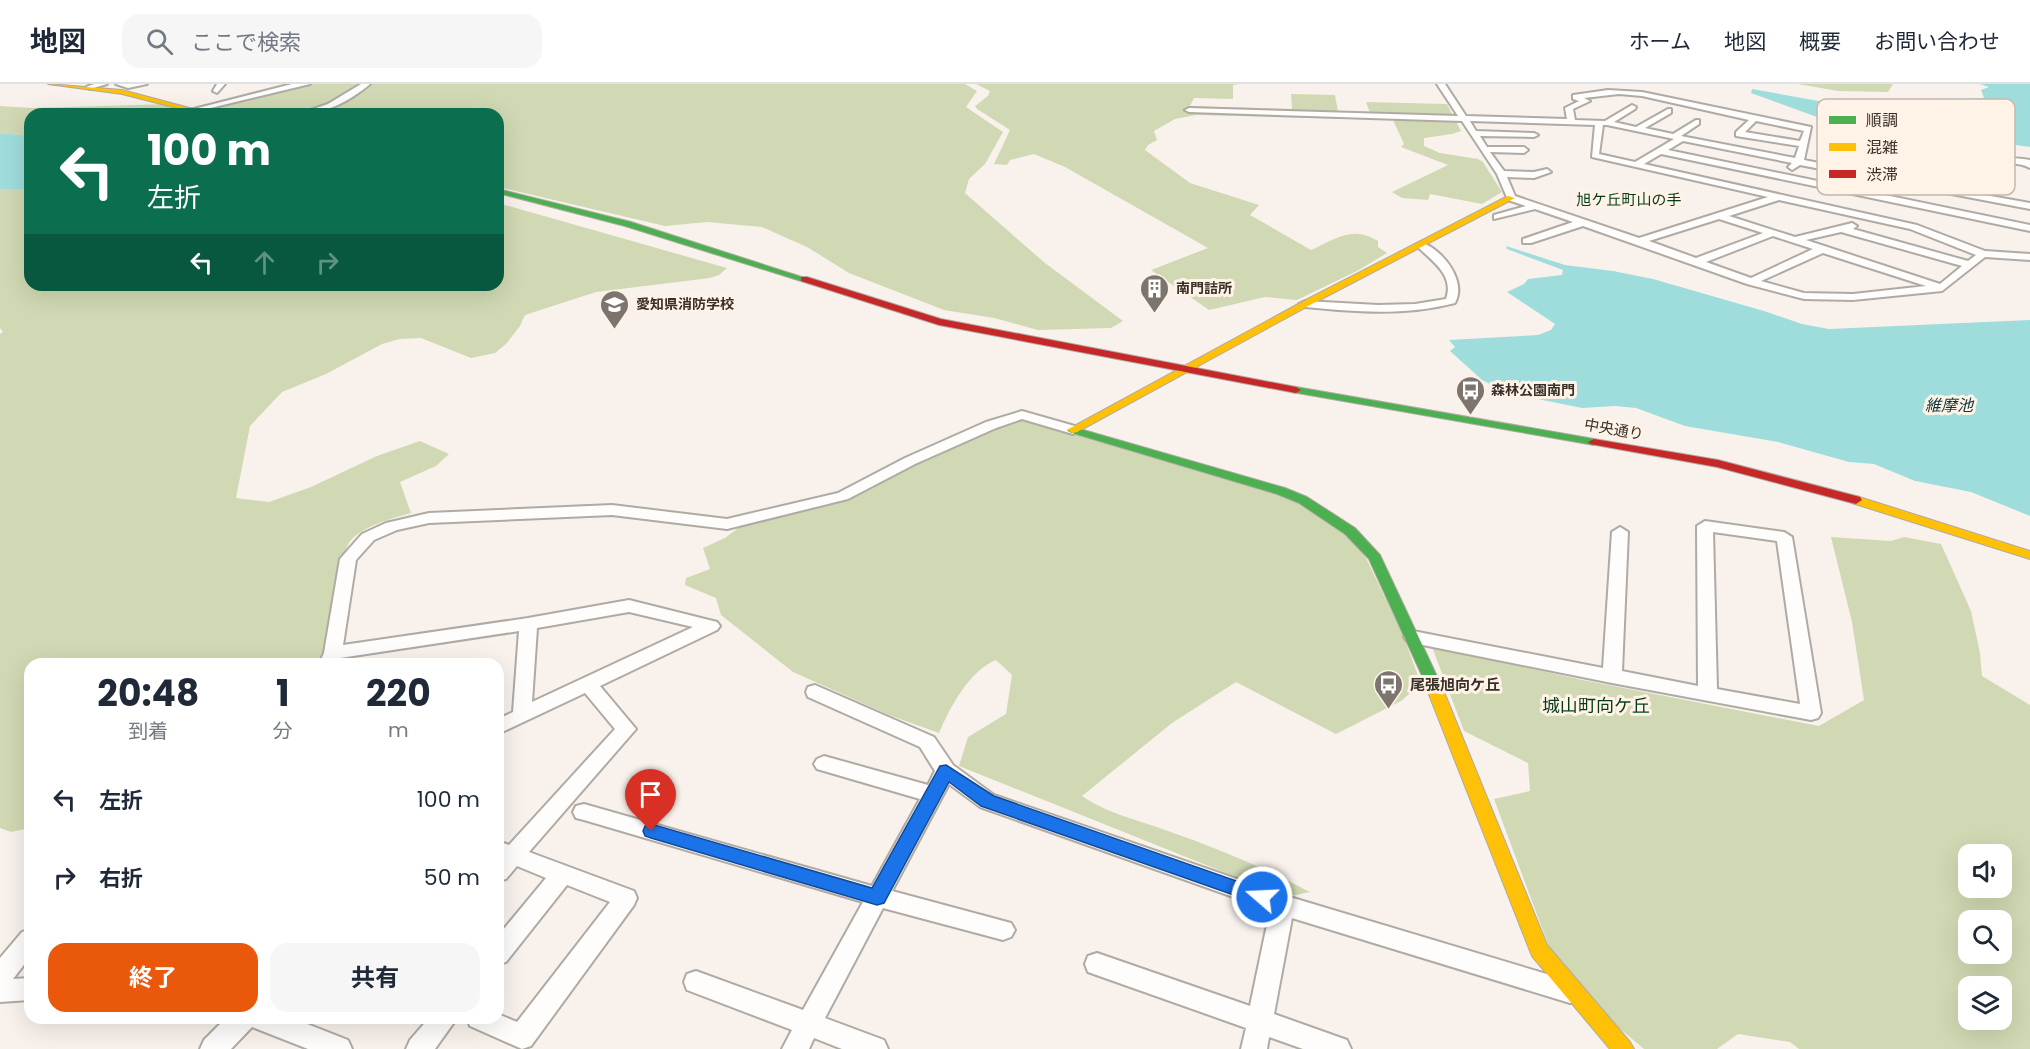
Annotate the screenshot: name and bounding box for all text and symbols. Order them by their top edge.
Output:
search box [122,14,542,68]
text: 地図 [30,22,86,61]
icon: search [143,25,176,58]
text: ここで検索 [191,27,301,58]
text: ホーム [1629,27,1691,56]
text: 地図 [1724,27,1766,56]
text: 概要 [1799,27,1841,56]
text: お問い合わせ [1874,27,2000,56]
legend [1817,99,2015,195]
text: 順調 [1866,109,1898,132]
text: 100 m [147,121,271,180]
icon: left [48,132,126,210]
text: 混雑 [1866,136,1898,159]
text: 渋滞 [1866,163,1898,186]
text: 左折 [147,179,201,216]
district label: 旭ケ丘町山の手 [1576,189,1682,210]
icon: left [185,246,218,279]
icon: ahead [248,246,281,279]
icon: right [311,246,344,279]
building icon: 南門詰所 [1139,272,1171,314]
place label: 南門詰所 [1176,278,1232,298]
school or university icon: 愛知県消防学校 [599,288,631,330]
place label: 愛知県消防学校 [636,294,734,314]
bus stop icon: 森林公園南門 [1454,374,1486,416]
place label: 森林公園南門 [1491,380,1575,400]
water label: 維摩池 [1925,394,1975,417]
street label: 中央通り [1583,413,1645,445]
text: 20:48 [97,668,199,719]
text: 1 [276,668,289,719]
text: 220 [366,668,431,719]
bus stop icon: 尾張旭向ケ丘 [1373,668,1405,710]
place label: 尾張旭向ケ丘 [1410,674,1500,695]
district label: 城山町向ケ丘 [1542,693,1650,718]
text: m [388,716,409,744]
text: 到着 [128,717,168,745]
text: 分 [273,717,293,745]
pin [625,769,676,831]
icon: arrive [634,778,667,811]
icon: left [48,783,81,816]
text: 100 m [417,784,480,815]
text: 左折 [99,785,143,816]
map controls [1958,844,2012,1030]
button: sound [1958,844,2012,898]
icon: right [48,861,81,894]
text: 50 m [424,862,480,893]
text: 右折 [99,863,143,894]
position arrow [1230,865,1294,929]
button: search [1958,910,2012,964]
button: 終了 [48,943,258,1012]
button: 共有 [270,943,480,1012]
button: layers [1958,976,2012,1030]

